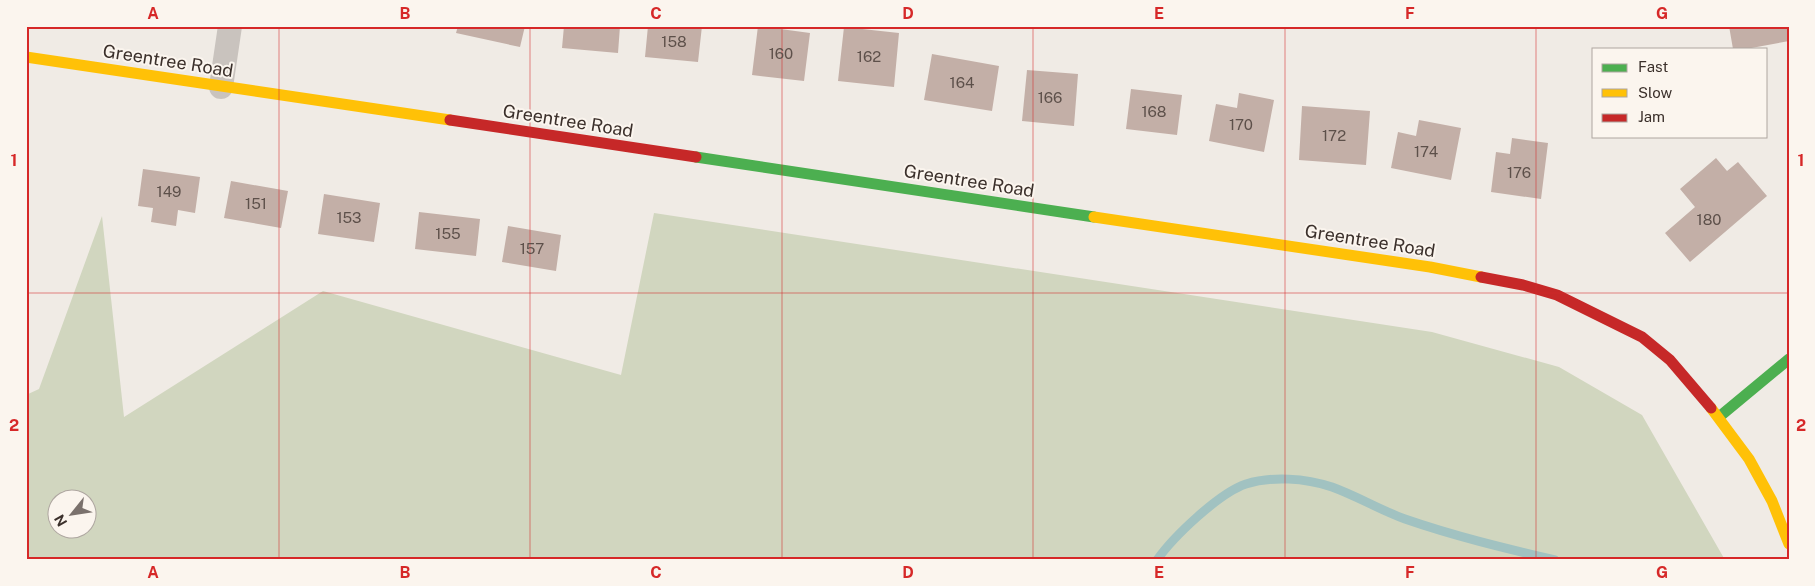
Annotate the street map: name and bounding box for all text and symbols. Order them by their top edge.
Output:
text: A [147,4,159,23]
text: B [400,4,411,23]
text: C [650,4,662,23]
text: D [902,4,914,23]
text: E [1154,4,1164,23]
text: F [1405,4,1415,23]
text: G [1656,4,1668,23]
house number: 158 [661,33,687,50]
street label: Greentree Road [101,40,235,81]
house number: 160 [769,45,793,62]
house number: 162 [857,48,881,65]
legend [1592,48,1768,138]
text: Fast [1638,58,1668,75]
house number: 164 [950,74,974,91]
text: Slow [1638,84,1673,101]
house number: 166 [1038,89,1062,106]
street label: Greentree Road [501,100,635,141]
house number: 168 [1141,103,1167,120]
text: Jam [1638,108,1665,125]
house number: 170 [1229,116,1253,133]
house number: 172 [1322,127,1346,144]
house number: 174 [1414,143,1438,160]
text: 1 [11,151,17,170]
text: 1 [1798,151,1804,170]
street label: Greentree Road [902,160,1036,201]
house number: 176 [1507,164,1531,181]
house number: 149 [157,183,181,200]
house number: 151 [245,195,267,212]
house number: 153 [336,209,362,226]
house number: 180 [1697,211,1721,228]
street label: Greentree Road [1303,220,1437,261]
house number: 155 [435,225,461,242]
house number: 157 [520,240,544,257]
text: 2 [9,416,19,435]
text: 2 [1796,416,1806,435]
north arrow [48,488,98,538]
text: N [51,512,70,529]
text: A [147,563,159,582]
text: B [400,563,411,582]
text: C [650,563,662,582]
text: D [902,563,914,582]
text: E [1154,563,1164,582]
text: F [1405,563,1415,582]
text: G [1656,563,1668,582]

